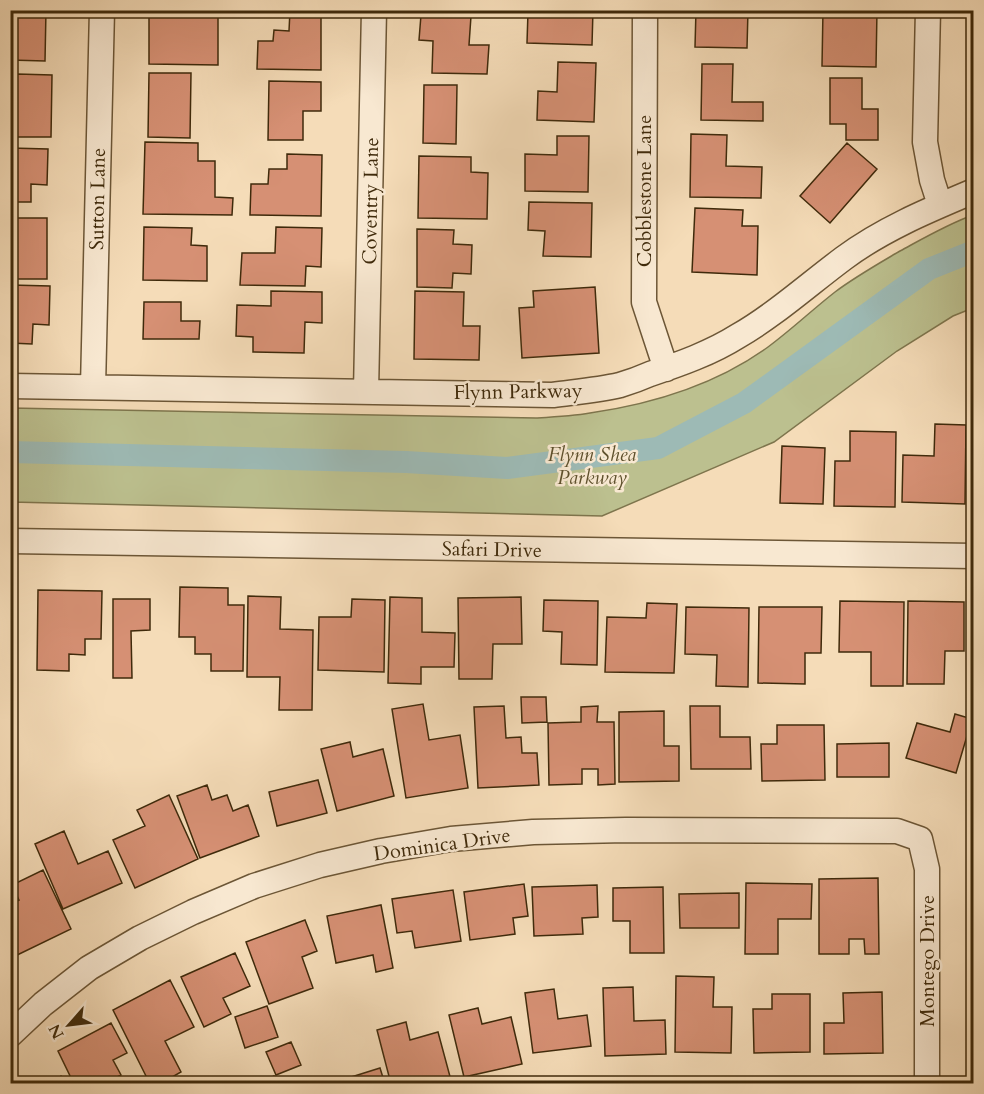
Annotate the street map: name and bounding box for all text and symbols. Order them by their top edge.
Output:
street label: Cobblestone Lane [631,115,658,267]
street label: Coventry Lane [356,137,385,265]
street label: Sutton Lane [83,148,112,250]
street label: Flynn Parkway [453,377,583,406]
park label: Flynn Shea Parkway [548,441,636,491]
street label: Safari Drive [442,535,542,564]
street label: Dominica Drive [372,822,512,867]
street label: Montego Drive [914,895,941,1027]
north arrow [39,995,99,1055]
text: N [44,1020,70,1043]

